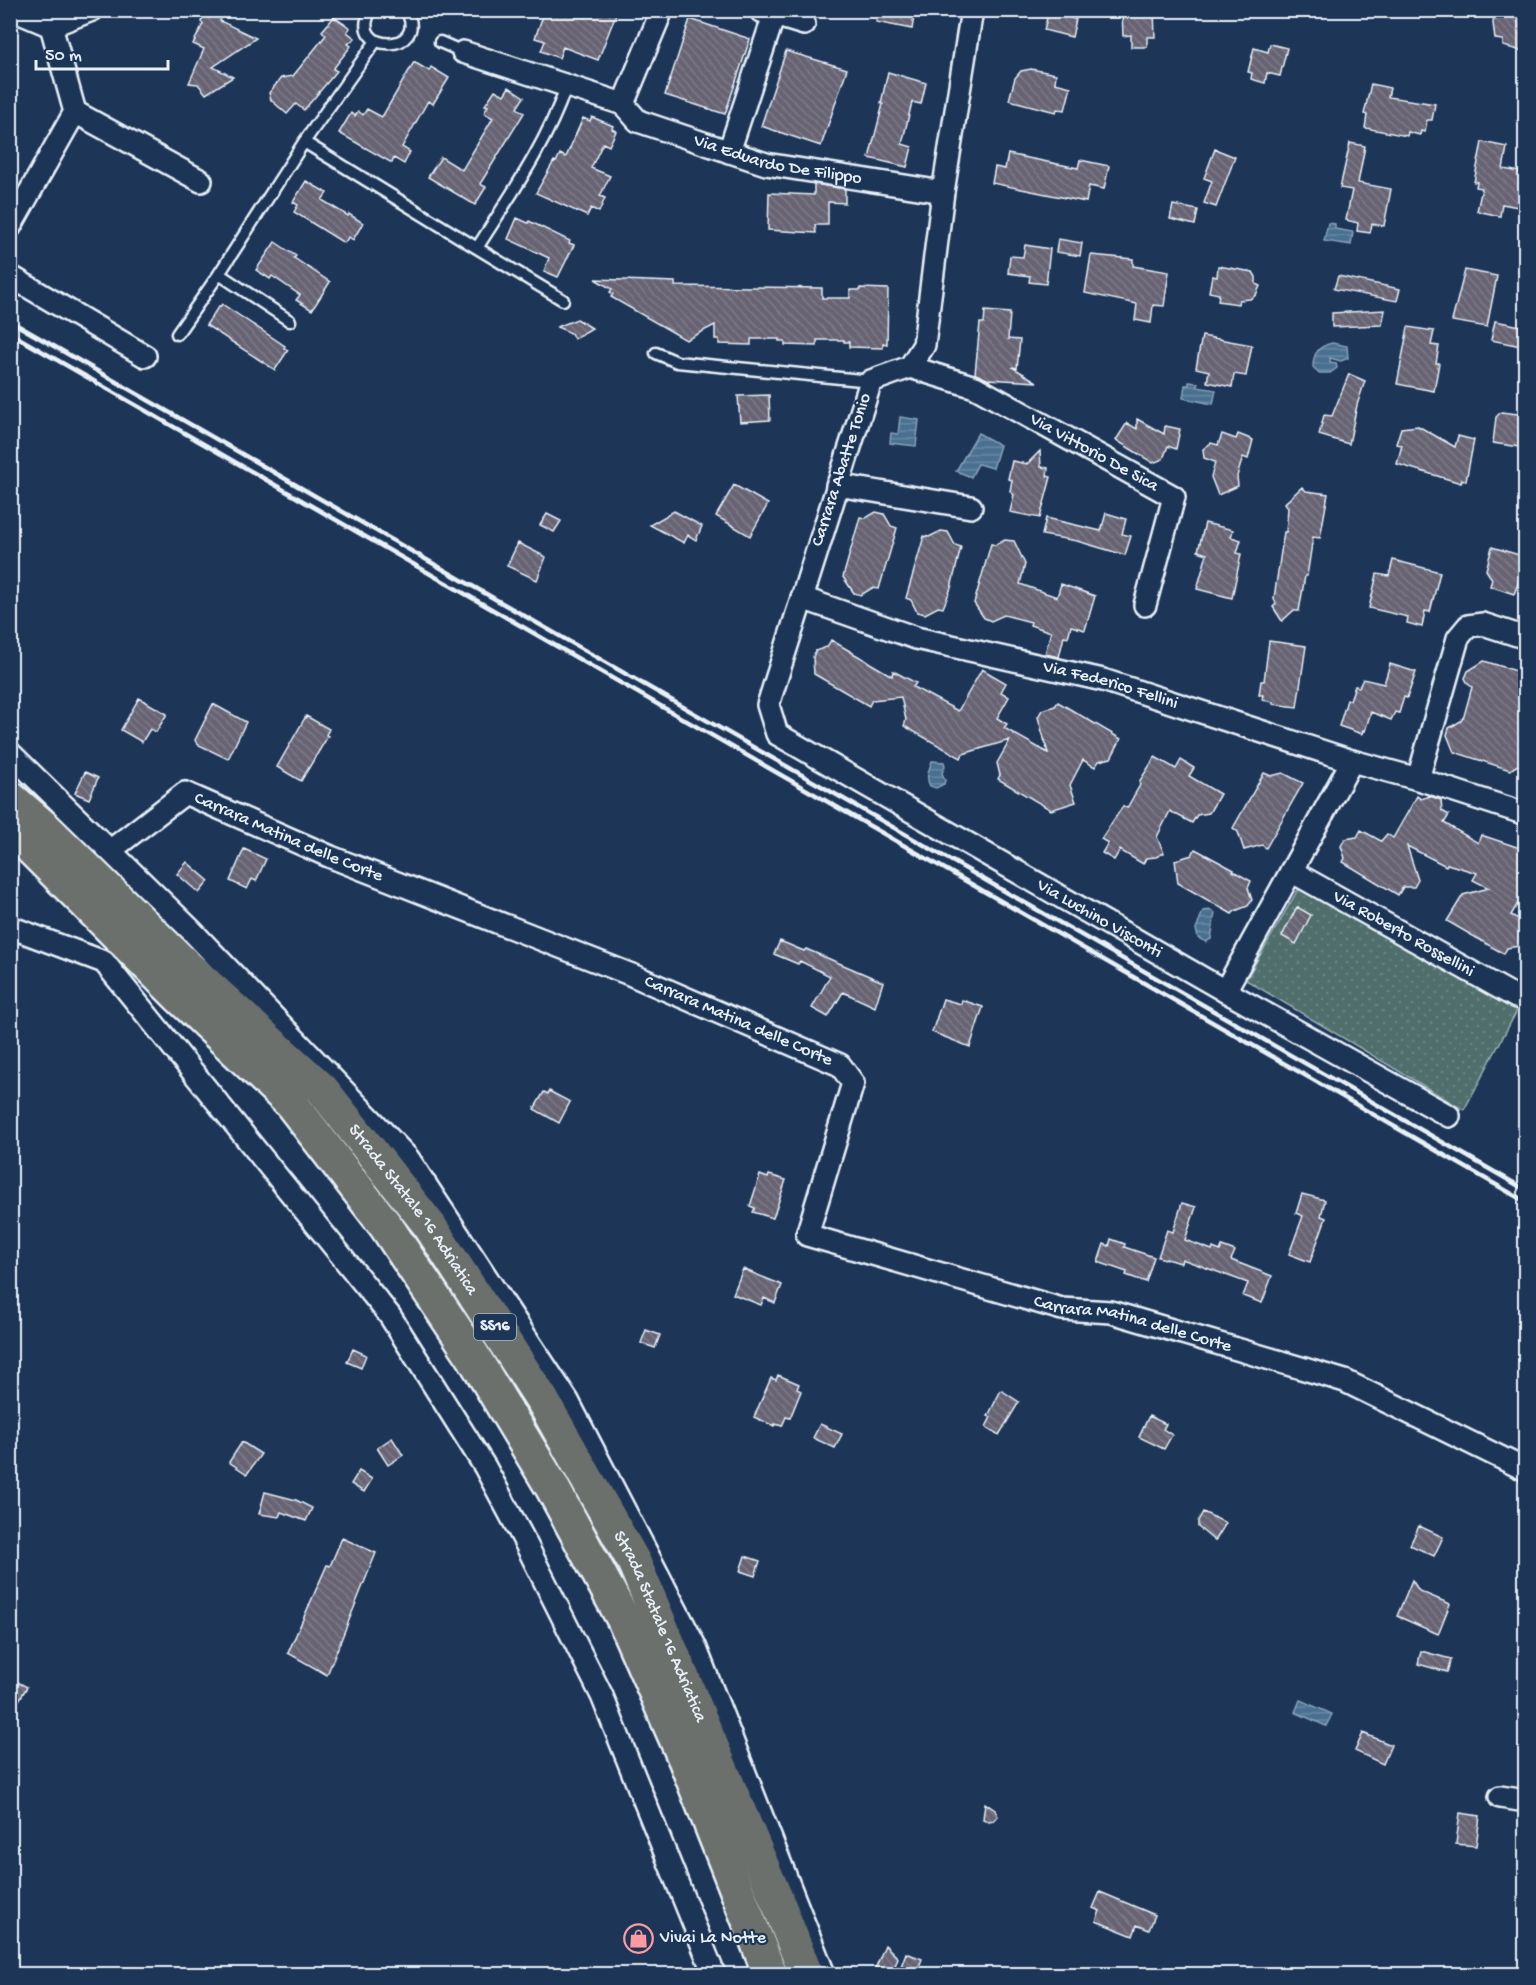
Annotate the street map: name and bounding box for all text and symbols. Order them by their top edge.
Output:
scale bar [36,33,168,71]
text: 50 m [45,46,82,67]
street label: Via Eduardo De Filippo [690,130,863,189]
street label: Carrara Abatte Tonio [807,391,877,549]
street label: Via Vittorio De Sica [1025,408,1163,497]
street label: Via Federico Fellini [1040,656,1181,714]
street label: Carrara Matina delle Corte [191,788,387,887]
street label: Via Luchino Visconti [1032,874,1166,963]
street label: Via Roberto Rossellini [1328,886,1478,982]
street label: Carrara Matina delle Corte [641,971,836,1071]
street label: Strada Statale 16 Adriatica [343,1120,483,1300]
street label: Carrara Matina delle Corte [1031,1291,1235,1358]
road number: SS16 [474,1314,516,1340]
street label: Strada Statale 16 Adriatica [608,1527,711,1726]
shop icon: Vivai La Notte [623,1922,655,1954]
place label: Vivai La Notte [659,1928,767,1949]

